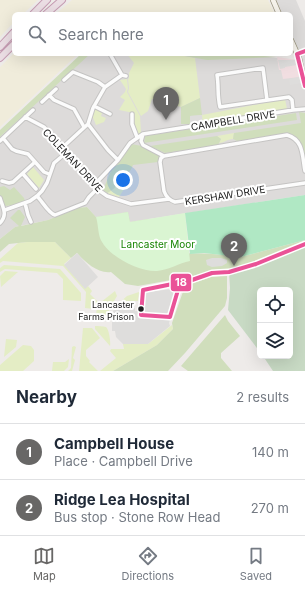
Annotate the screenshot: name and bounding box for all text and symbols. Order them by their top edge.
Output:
search box [12,12,293,56]
icon: search [26,23,48,45]
text: Search here [58,25,144,44]
pin: 1 [153,87,179,120]
street label: CAMPBELL DRIVE [190,107,276,133]
street label: COLEMAN DRIVE [41,126,105,194]
your location [113,170,133,190]
street label: KERSHAW DRIVE [184,183,266,207]
pin: 2 [221,233,247,266]
park label: Lancaster Moor [121,238,195,250]
line badge: 18 [170,273,192,292]
text: 18 [175,275,187,289]
map controls [257,287,293,359]
button: locate [257,287,293,323]
place label: Lancaster Farms Prison [78,299,135,322]
marker: Lancaster Farms Prison [136,304,146,314]
button: layers [257,323,293,359]
text: Nearby [16,387,77,407]
text: 2 results [236,389,289,405]
text: Campbell House [54,434,174,453]
text: 1 [26,444,32,460]
text: 140 m [252,444,289,460]
text: Place · Campbell Drive [54,453,193,469]
text: Ridge Lea Hospital [54,490,190,509]
text: 2 [25,500,33,516]
text: 270 m [251,500,289,516]
text: Bus stop · Stone Row Head [54,509,220,525]
tab: Map [33,545,56,583]
tab: Directions [122,545,174,583]
tab: Saved [240,545,272,583]

